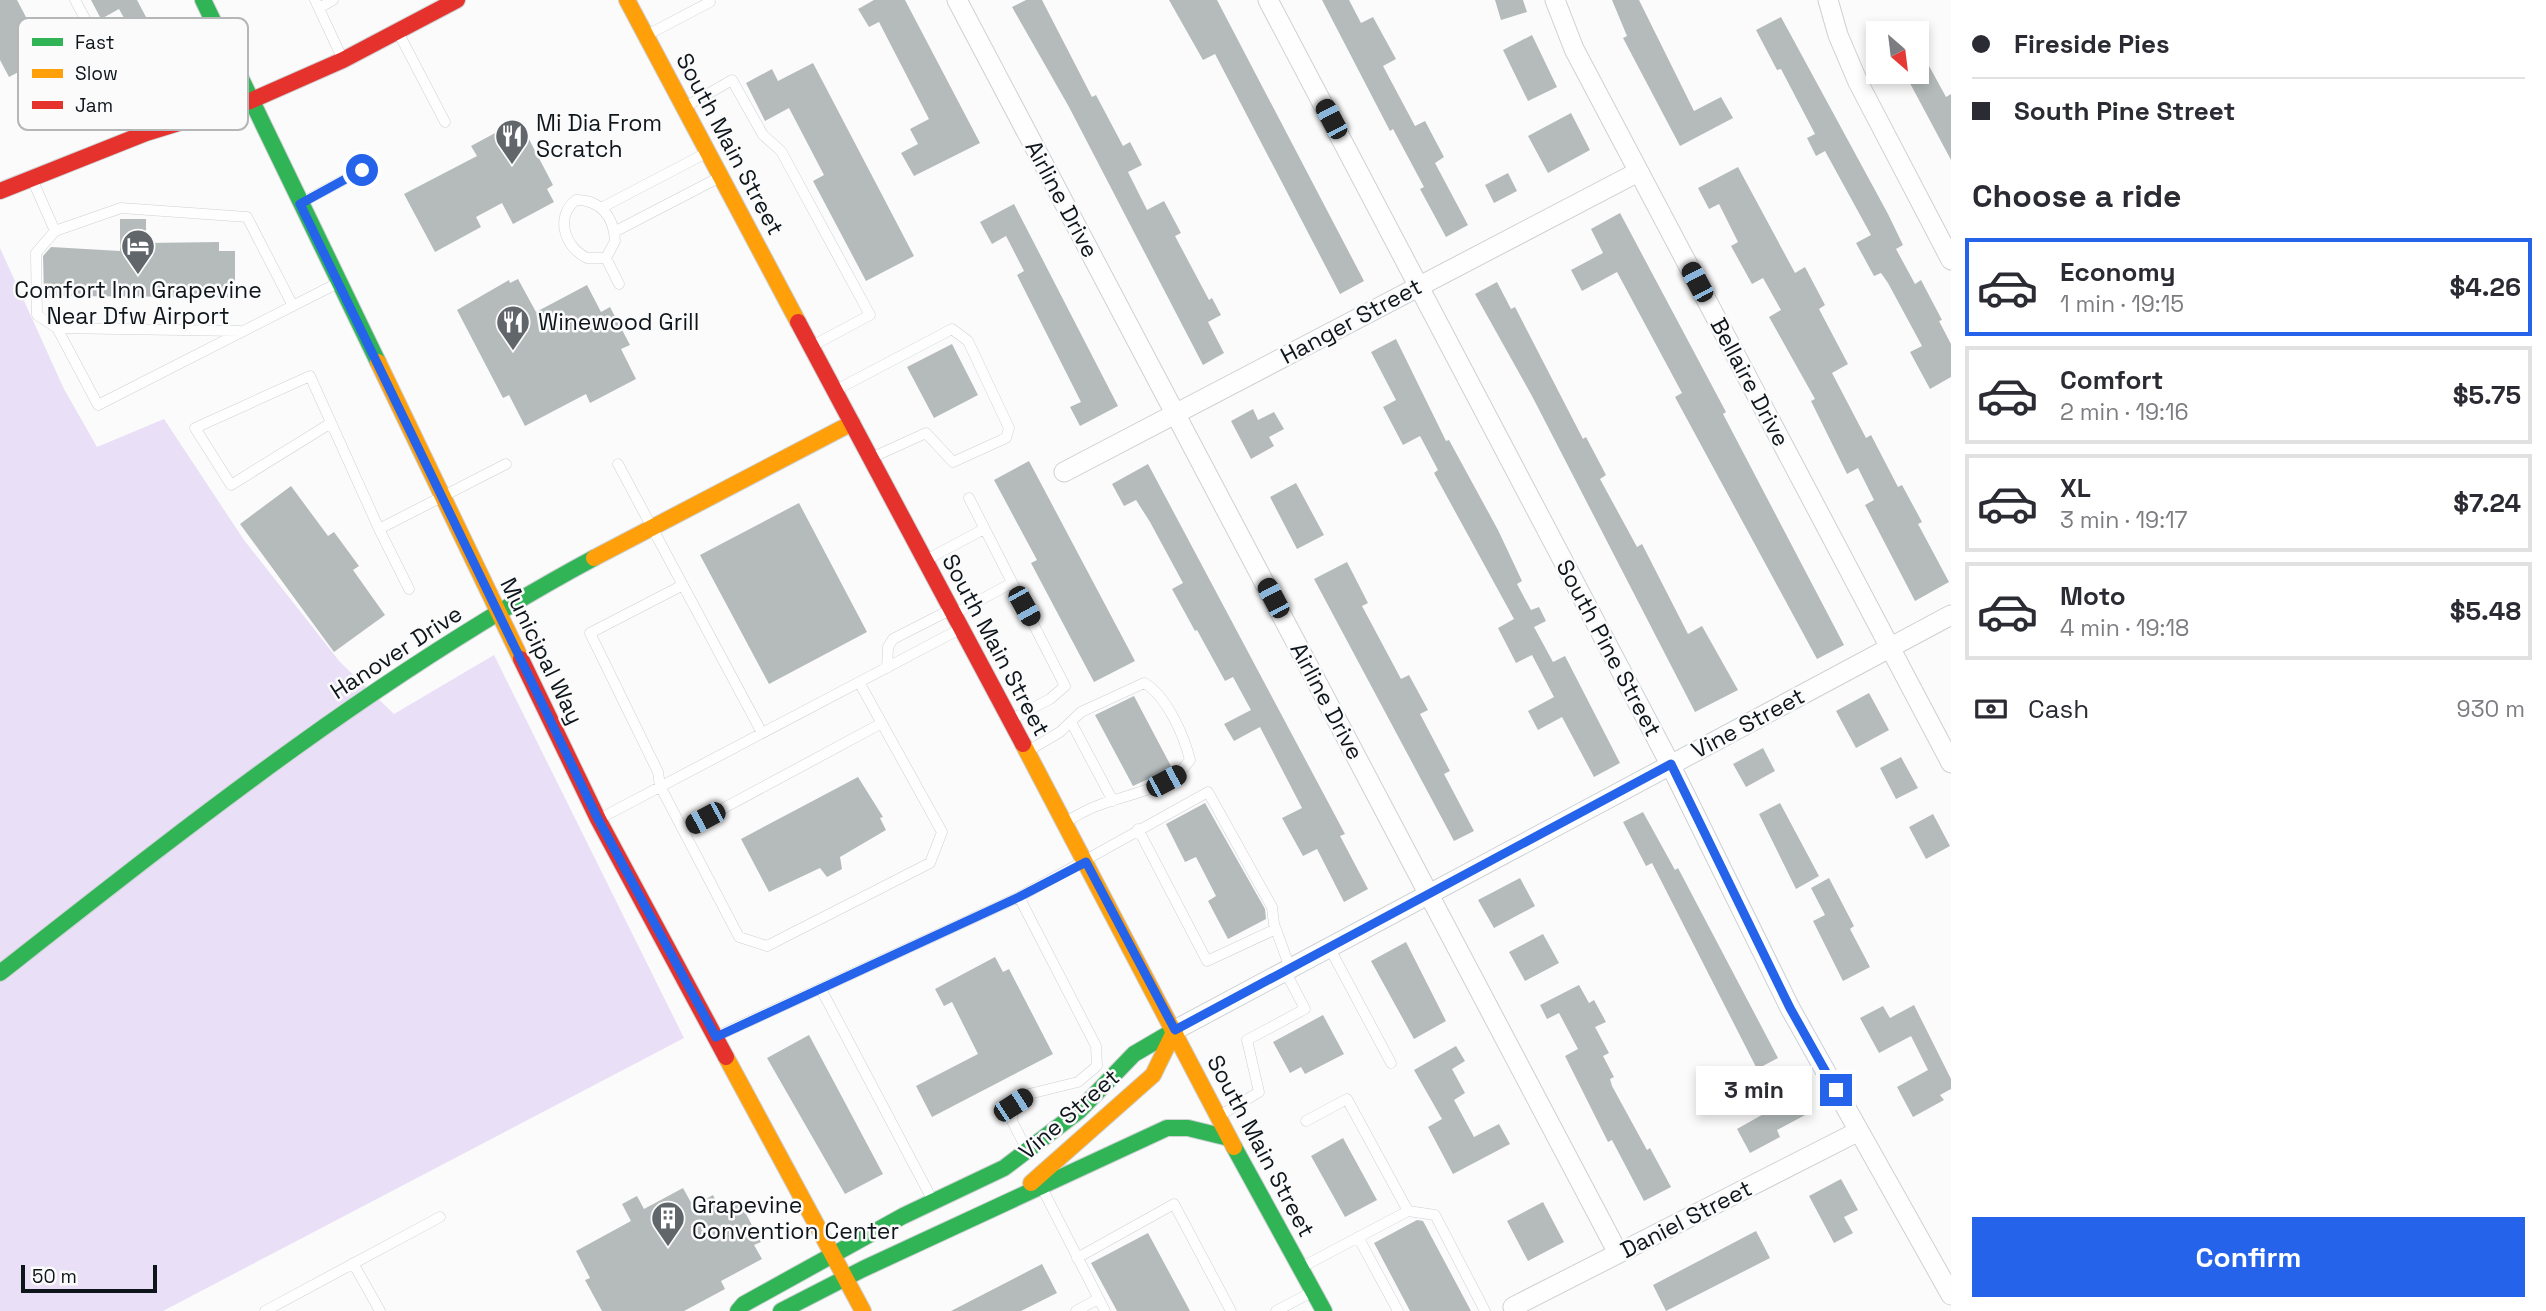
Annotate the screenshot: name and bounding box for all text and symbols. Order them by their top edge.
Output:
legend [18,18,248,130]
north arrow [1866,21,1928,84]
map controls [1866,21,1929,84]
text: Fireside Pies [2014,27,2170,61]
text: Fast [75,30,115,55]
street label: South Main Street [669,48,791,240]
text: Slow [75,61,118,86]
text: Jam [75,93,113,118]
text: South Pine Street [2014,94,2235,128]
car [1312,96,1351,142]
place label: Mi Dia From Scratch [536,108,662,164]
restaurant icon: Mi Dia From Scratch [493,117,531,166]
street label: Airline Drive [1019,135,1105,263]
route start [346,154,378,186]
text: Choose a ride [1972,176,2182,216]
hotel icon: Comfort Inn Grapevine Near Dfw Airport [119,227,157,276]
text: Economy [2060,255,2176,289]
icon: car [1976,256,2039,319]
car [1678,259,1717,305]
text: $4.26 [2449,270,2521,304]
street label: Hanger Street [1275,271,1427,371]
place label: Comfort Inn Grapevine Near Dfw Airport [14,275,262,331]
text: 1 min · 19:15 [2060,289,2184,319]
restaurant icon: Winewood Grill [494,303,532,352]
place label: Winewood Grill [538,307,699,337]
street label: Bellaire Drive [1703,312,1797,452]
text: Comfort [2060,363,2163,397]
icon: car [1976,364,2039,427]
text: $5.75 [2453,378,2521,412]
text: 2 min · 19:16 [2060,397,2189,427]
text: XL [2060,471,2091,505]
icon: car [1976,472,2039,535]
text: $7.24 [2453,486,2521,520]
text: 3 min · 19:17 [2060,505,2188,535]
street label: South Main Street [935,549,1057,741]
street label: South Pine Street [1550,554,1668,742]
street label: Municipal Way [494,573,590,729]
car [1254,575,1293,621]
text: Moto [2060,579,2126,613]
icon: car [1976,580,2039,643]
car [1005,583,1044,629]
text: $5.48 [2450,594,2521,628]
street label: Hanover Drive [324,598,468,706]
text: 4 min · 19:18 [2060,613,2189,643]
street label: Airline Drive [1284,637,1370,765]
street label: Vine Street [1686,681,1810,765]
icon: cash [1972,690,2010,728]
text: Cash [2028,692,2089,726]
text: 930 m [2457,694,2525,724]
car [1143,762,1190,800]
car [682,799,729,837]
street label: South Main Street [1200,1050,1322,1242]
street label: Vine Street [1012,1062,1126,1166]
callout: 3 min [1696,1066,1812,1114]
route end [1820,1074,1852,1106]
text: 3 min [1724,1075,1784,1105]
car [990,1085,1037,1125]
street label: Daniel Street [1615,1173,1757,1265]
place label: Grapevine Convention Center [692,1190,899,1246]
building icon: Grapevine Convention Center [649,1199,687,1248]
button: Confirm [1972,1217,2525,1297]
scale bar [21,1262,158,1294]
text: 50 m [32,1264,77,1289]

